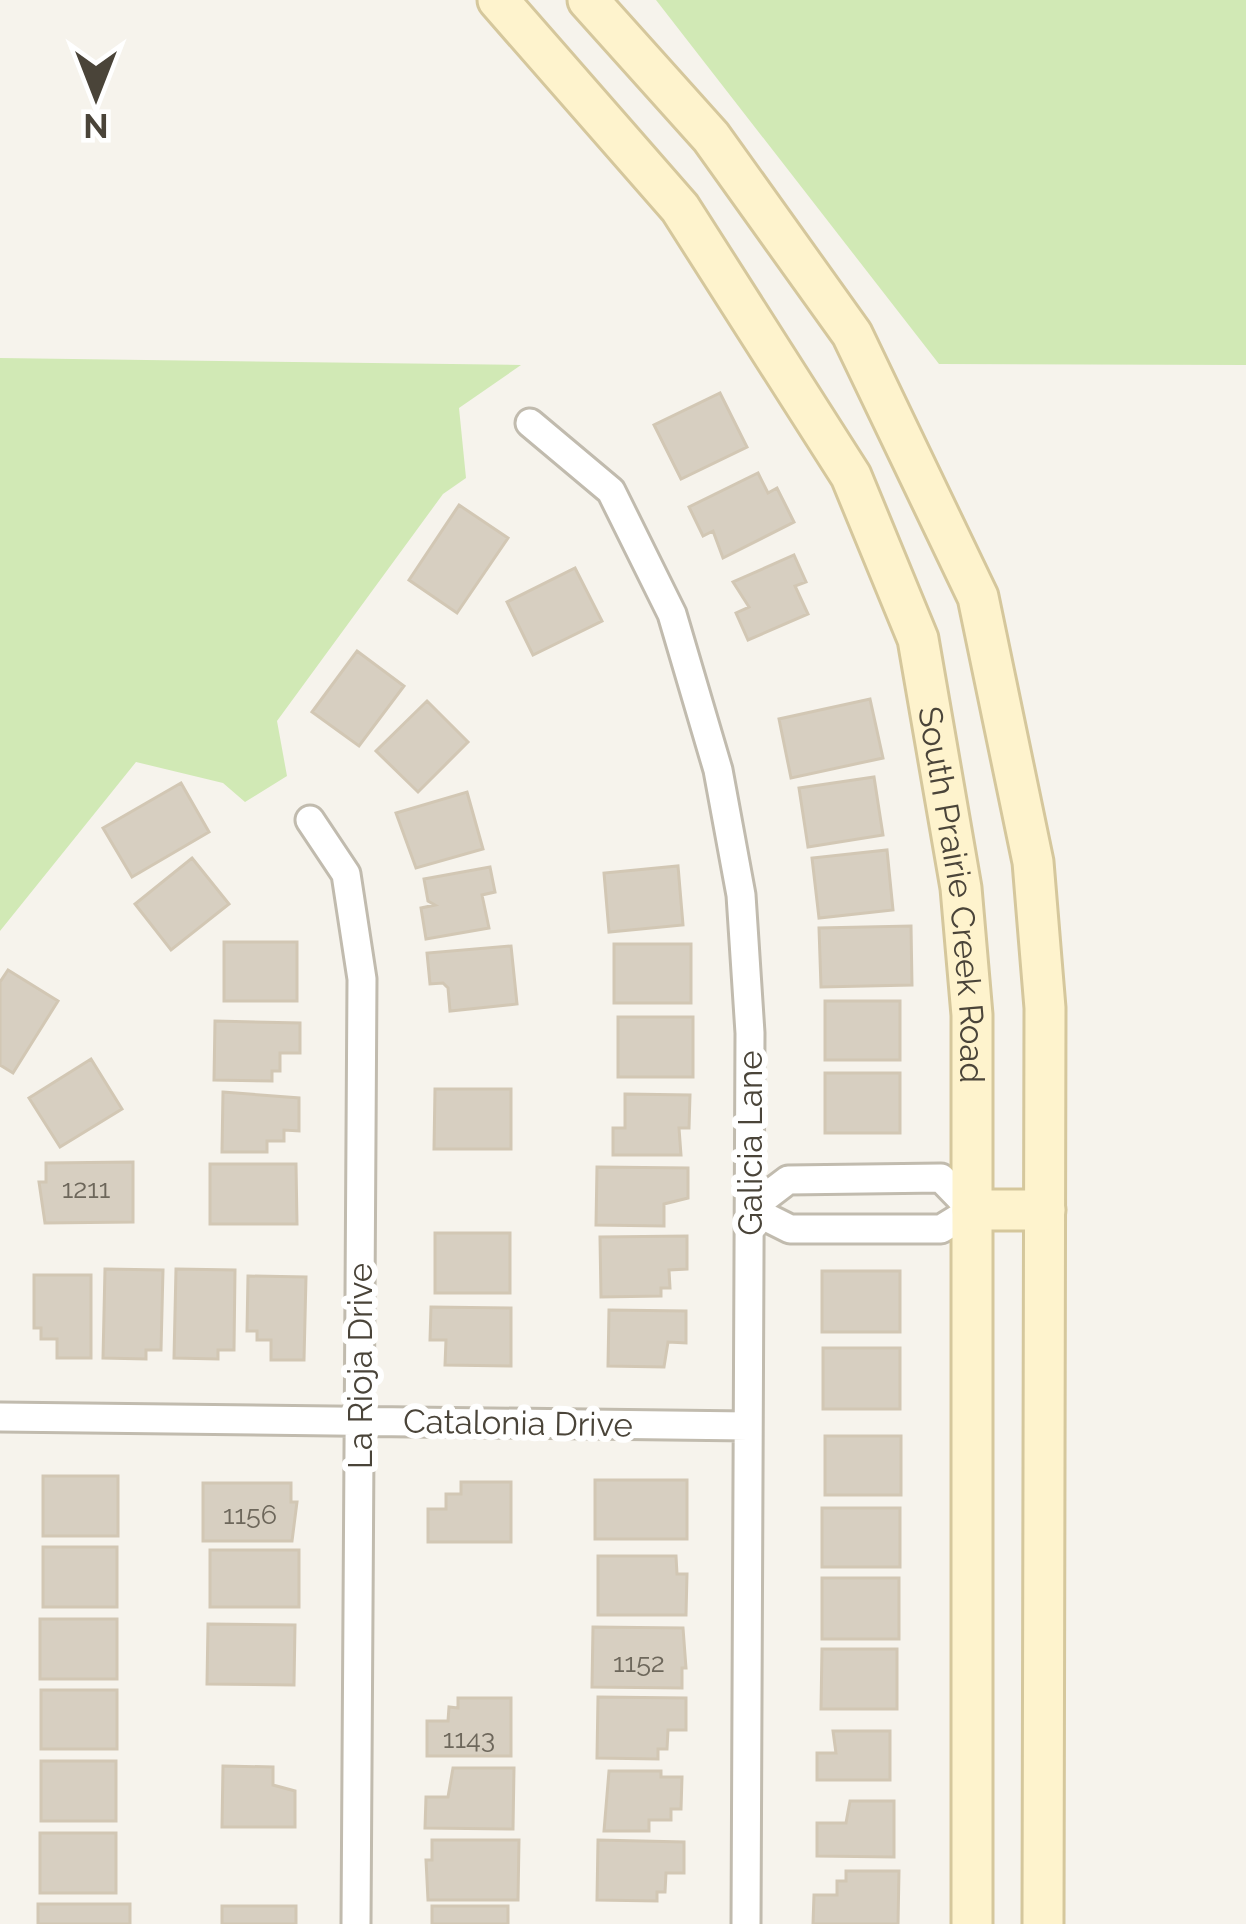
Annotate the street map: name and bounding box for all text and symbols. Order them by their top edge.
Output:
north arrow [36,36,156,156]
text: N [83,106,109,145]
street label: South Prairie Creek Road [910,703,992,1083]
street label: Galicia Lane [731,1050,770,1236]
house number: 1211 [62,1173,110,1204]
street label: La Rioja Drive [341,1263,380,1469]
street label: Catalonia Drive [403,1401,633,1445]
house number: 1156 [223,1499,277,1530]
house number: 1152 [613,1647,665,1678]
house number: 1143 [443,1723,495,1754]

